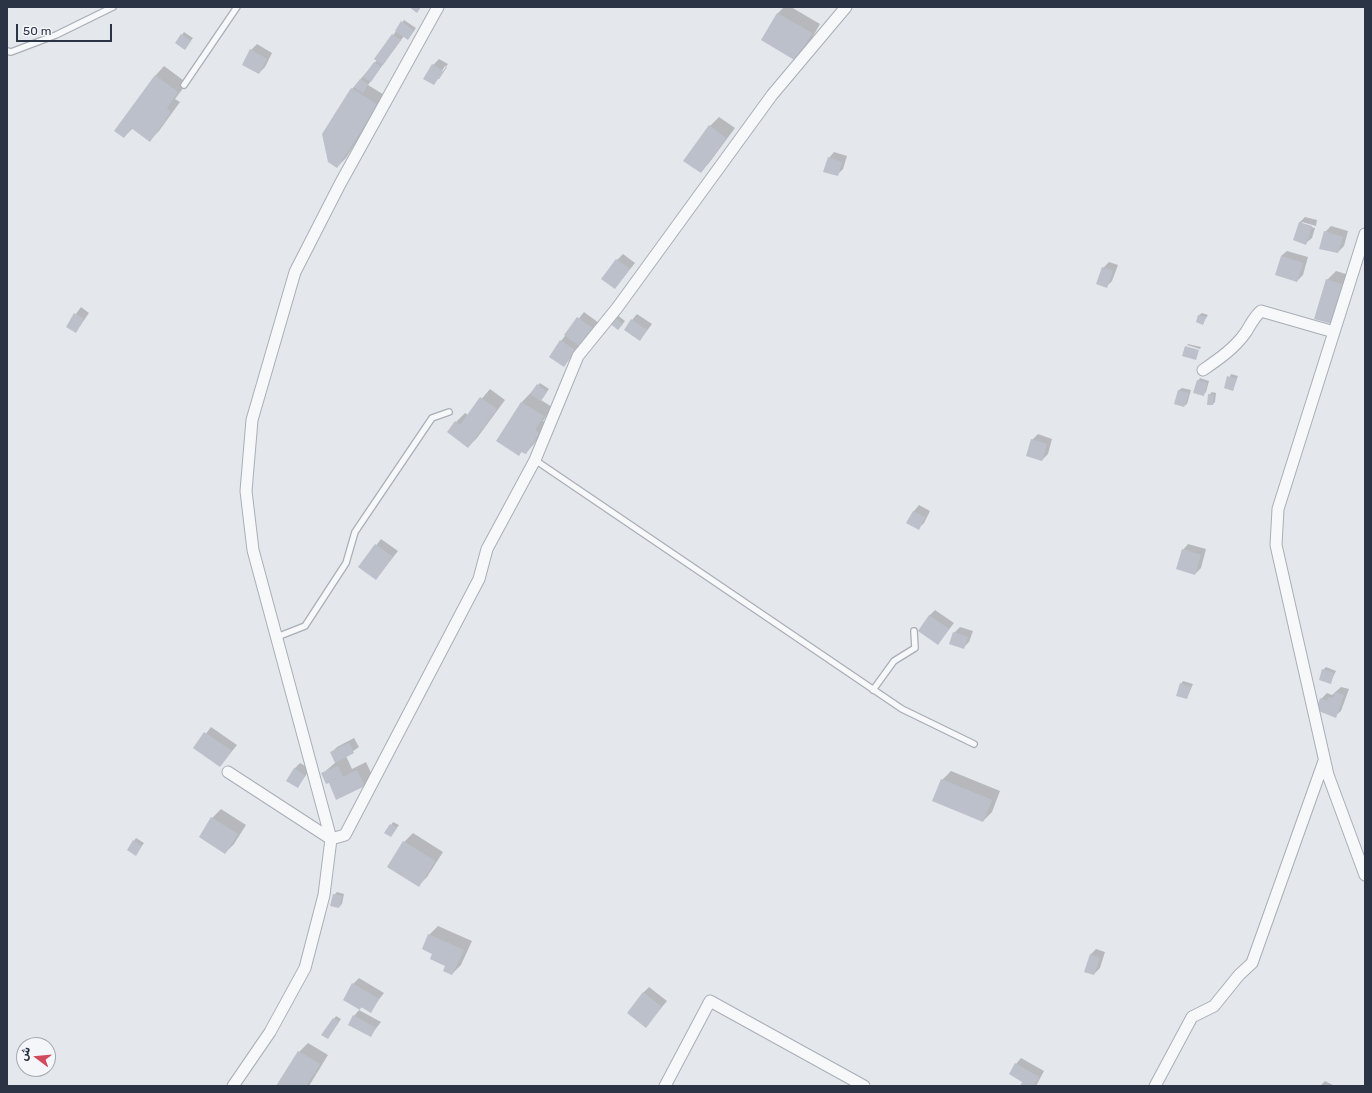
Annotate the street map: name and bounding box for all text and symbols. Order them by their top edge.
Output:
scale bar [18,16,114,42]
text: 50 m [23,24,51,38]
north arrow [16,1037,56,1077]
text: ش [17,1045,33,1062]

